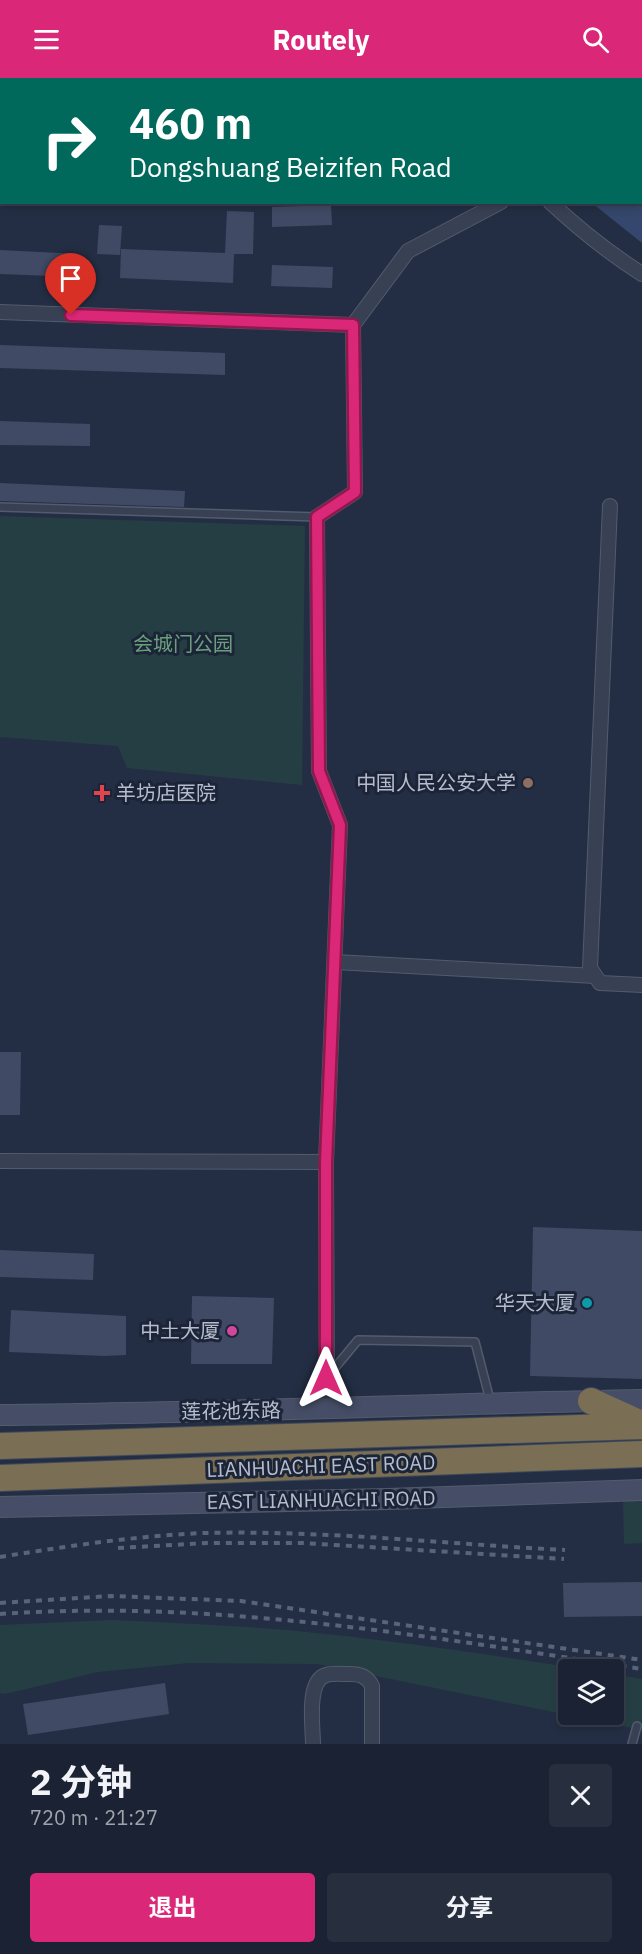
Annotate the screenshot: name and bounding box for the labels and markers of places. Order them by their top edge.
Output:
pin [45,253,96,315]
place label: 中国人民公安大学 [356,769,516,796]
marker: 中国人民公安大学 [521,776,535,790]
place label: 羊坊店医院 [116,779,216,806]
marker: 羊坊店医院 [93,784,111,802]
place label: 华天大厦 [495,1289,575,1316]
marker: 华天大厦 [580,1296,594,1310]
place label: 中土大厦 [140,1317,220,1344]
marker: 中土大厦 [225,1324,239,1338]

